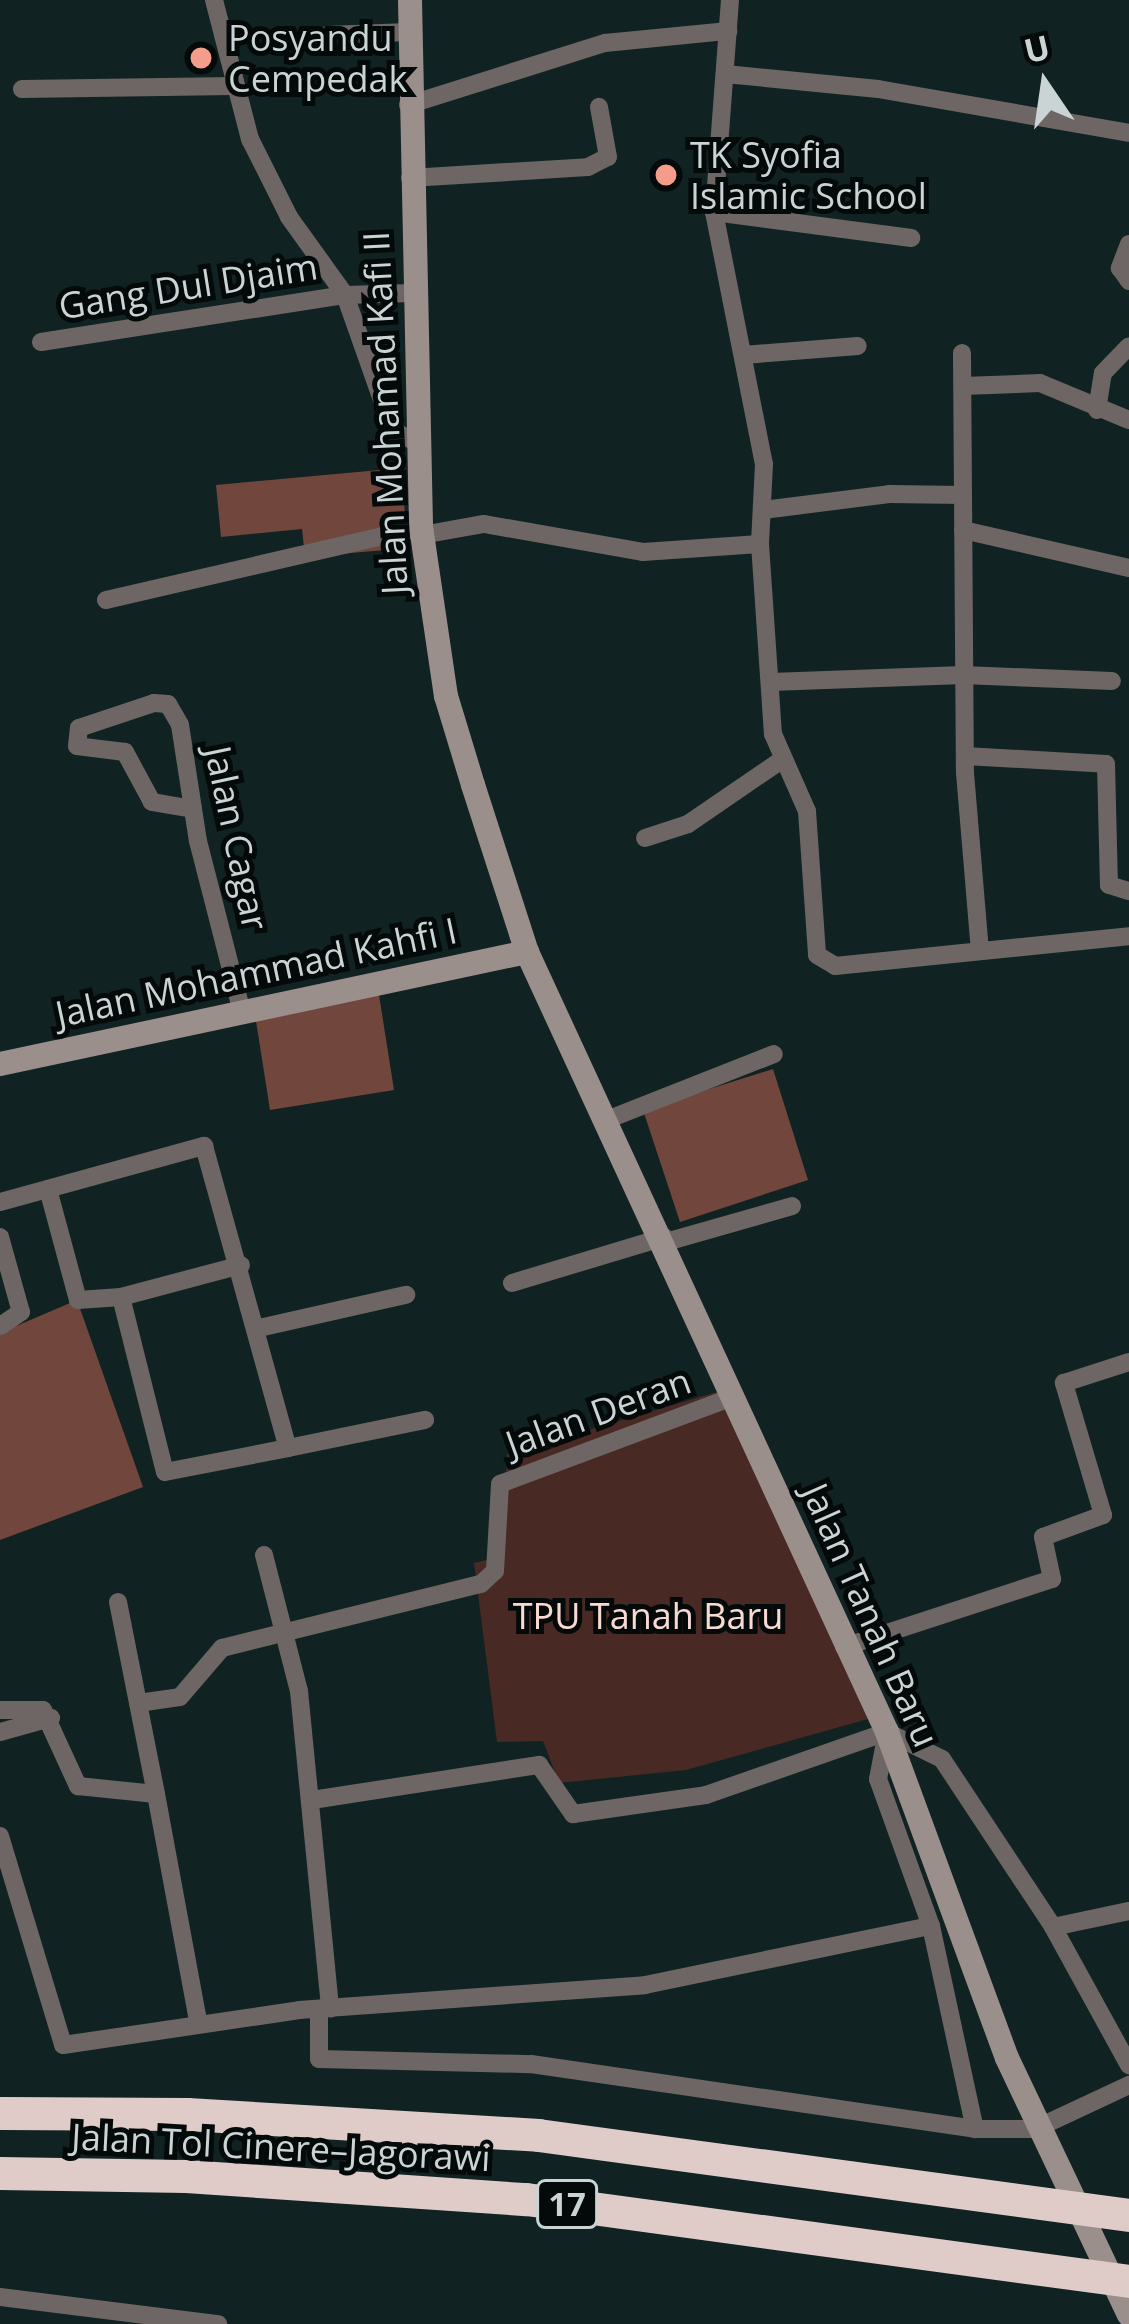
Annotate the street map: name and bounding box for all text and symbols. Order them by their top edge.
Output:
place label: Posyandu Cempedak [228,15,407,100]
north arrow [985,24,1105,144]
text: U [1020,24,1054,73]
marker: Posyandu Cempedak [185,42,217,74]
place label: TK Syofia Islamic School [690,132,927,217]
marker: TK Syofia Islamic School [653,162,679,188]
street label: Jalan Mohamad Kafi II [354,230,416,596]
street label: Gang Dul Djaim [56,244,320,328]
street label: Jalan Cagar [196,742,278,934]
street label: Jalan Mohammad Kahfi I [51,908,461,1036]
street label: Jalan Deran [500,1359,696,1465]
street label: Jalan Tanah Baru [794,1477,948,1753]
park label: TPU Tanah Baru [513,1594,783,1638]
street label: Jalan Tol Cinere–Jagorawi [70,2114,492,2180]
road number: 17 [534,2177,600,2231]

